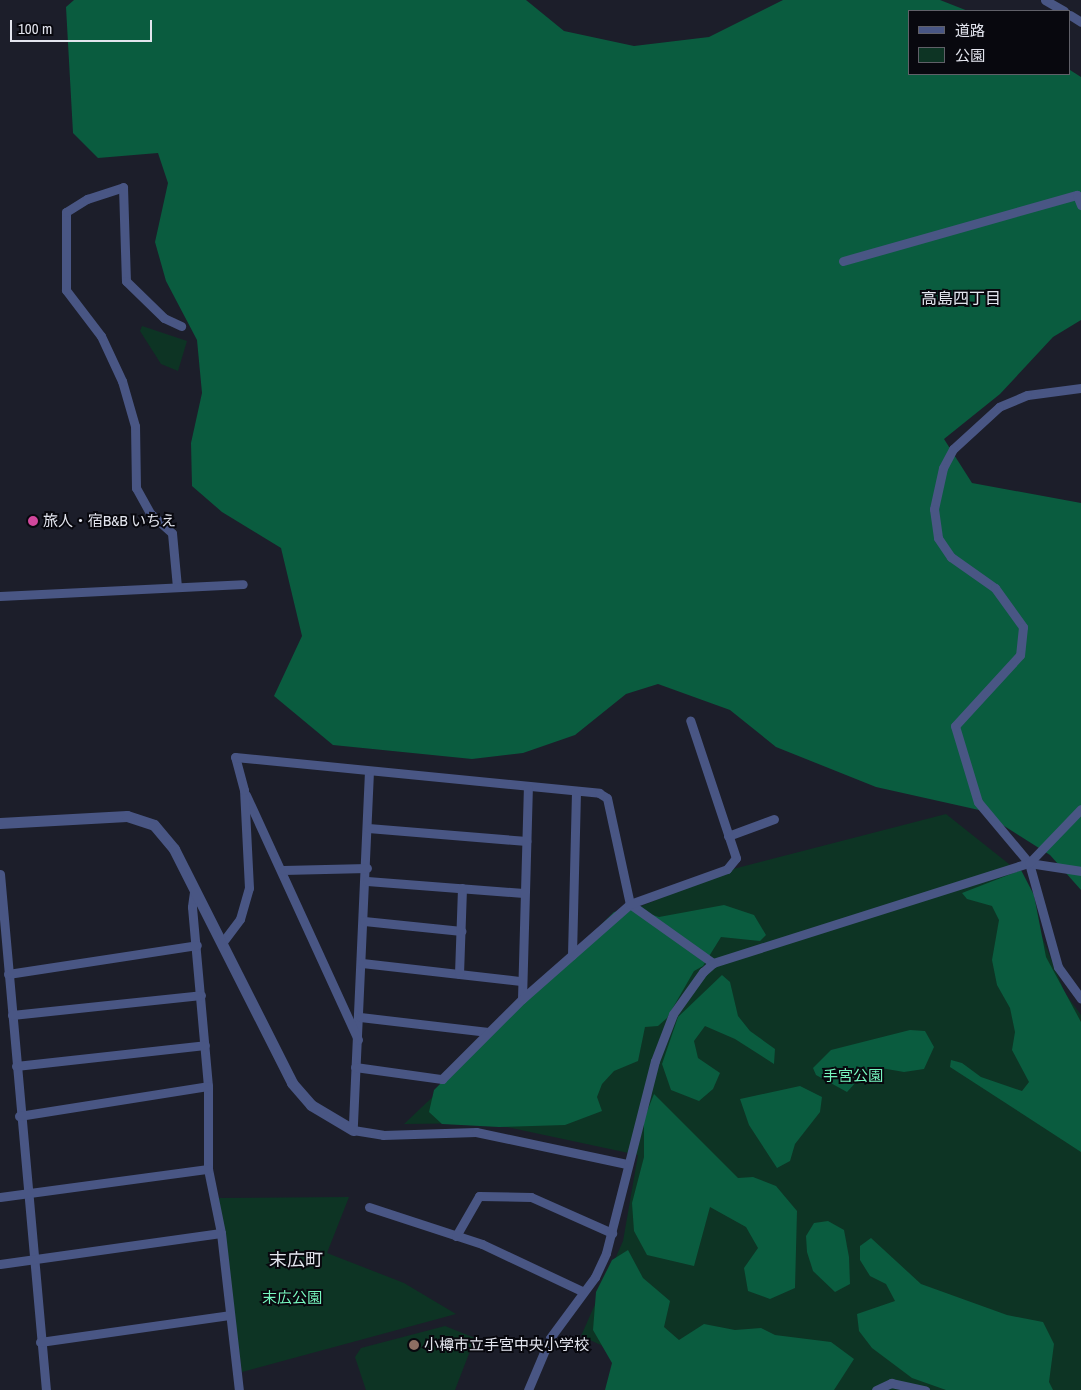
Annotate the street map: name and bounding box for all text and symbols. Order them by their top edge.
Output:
scale bar [12,10,155,42]
legend [908,10,1071,75]
text: 100 m [18,18,52,39]
text: 道路 [955,20,985,41]
text: 公園 [955,45,985,66]
district label: 高島四丁目 [921,288,1001,308]
place label: 旅人・宿B&B いちえ [43,512,176,530]
marker: 旅人・宿B&B いちえ [27,515,39,527]
park label: 手宮公園 [823,1067,883,1085]
district label: 末広町 [269,1249,323,1271]
park label: 末広公園 [262,1289,322,1307]
place label: 小樽市立手宮中央小学校 [424,1336,589,1354]
marker: 小樽市立手宮中央小学校 [408,1339,420,1351]

